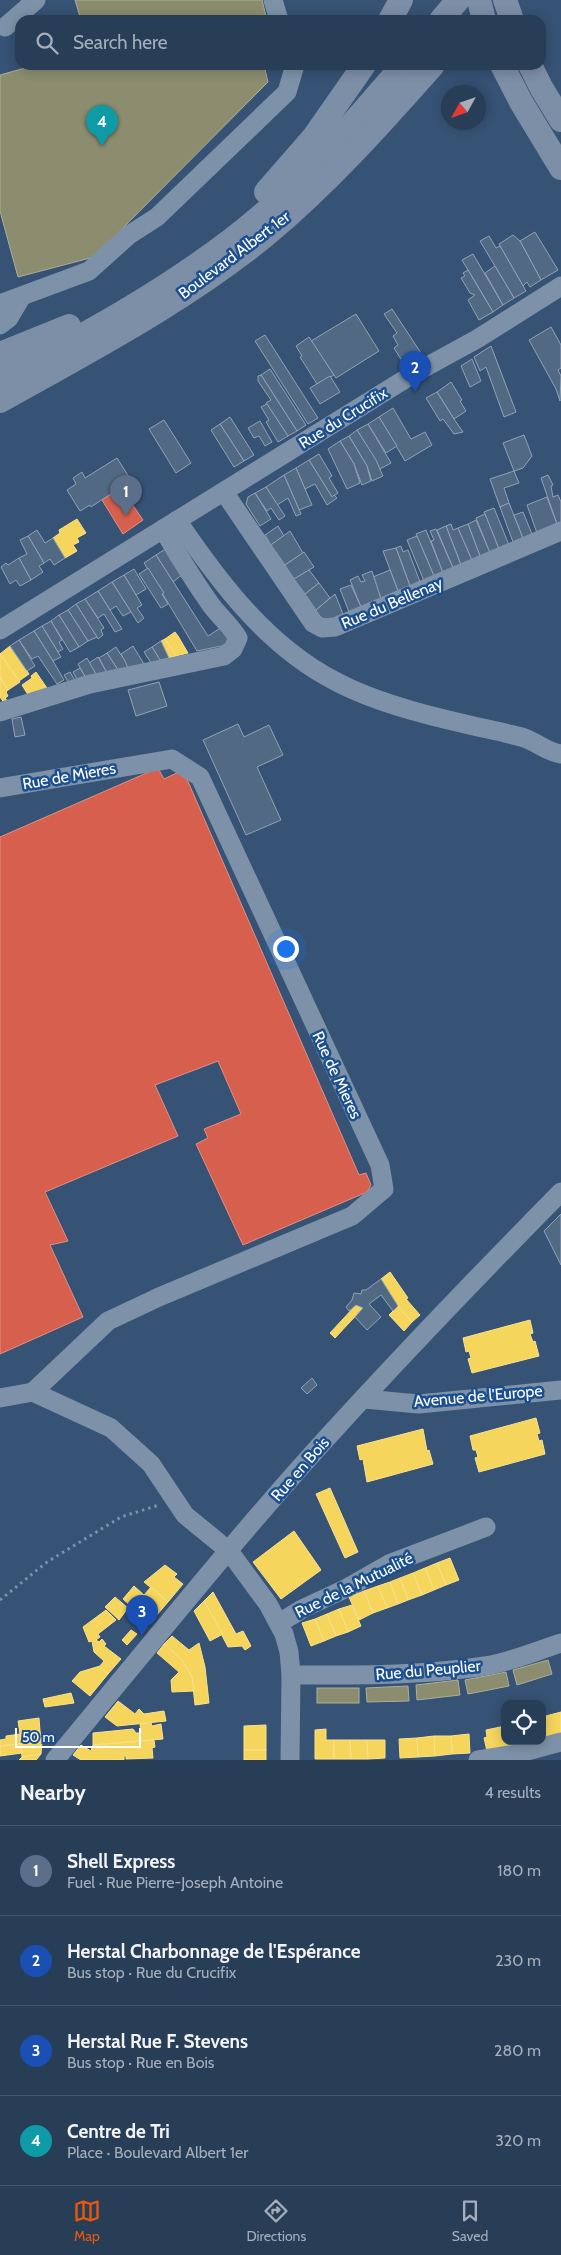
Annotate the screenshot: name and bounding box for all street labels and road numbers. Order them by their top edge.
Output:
street label: Boulevard Albert 1er [175,206,294,303]
street label: Rue du Crucifix [295,383,391,453]
street label: Rue du Bellenay [338,573,446,633]
street label: Rue de Mieres [21,758,117,794]
street label: Rue de Mieres [308,1028,366,1122]
street label: Avenue de l'Europe [413,1381,543,1411]
street label: Rue en Bois [267,1433,333,1505]
street label: Rue de la Mutualité [292,1548,416,1622]
street label: Rue du Peuplier [375,1656,482,1684]

